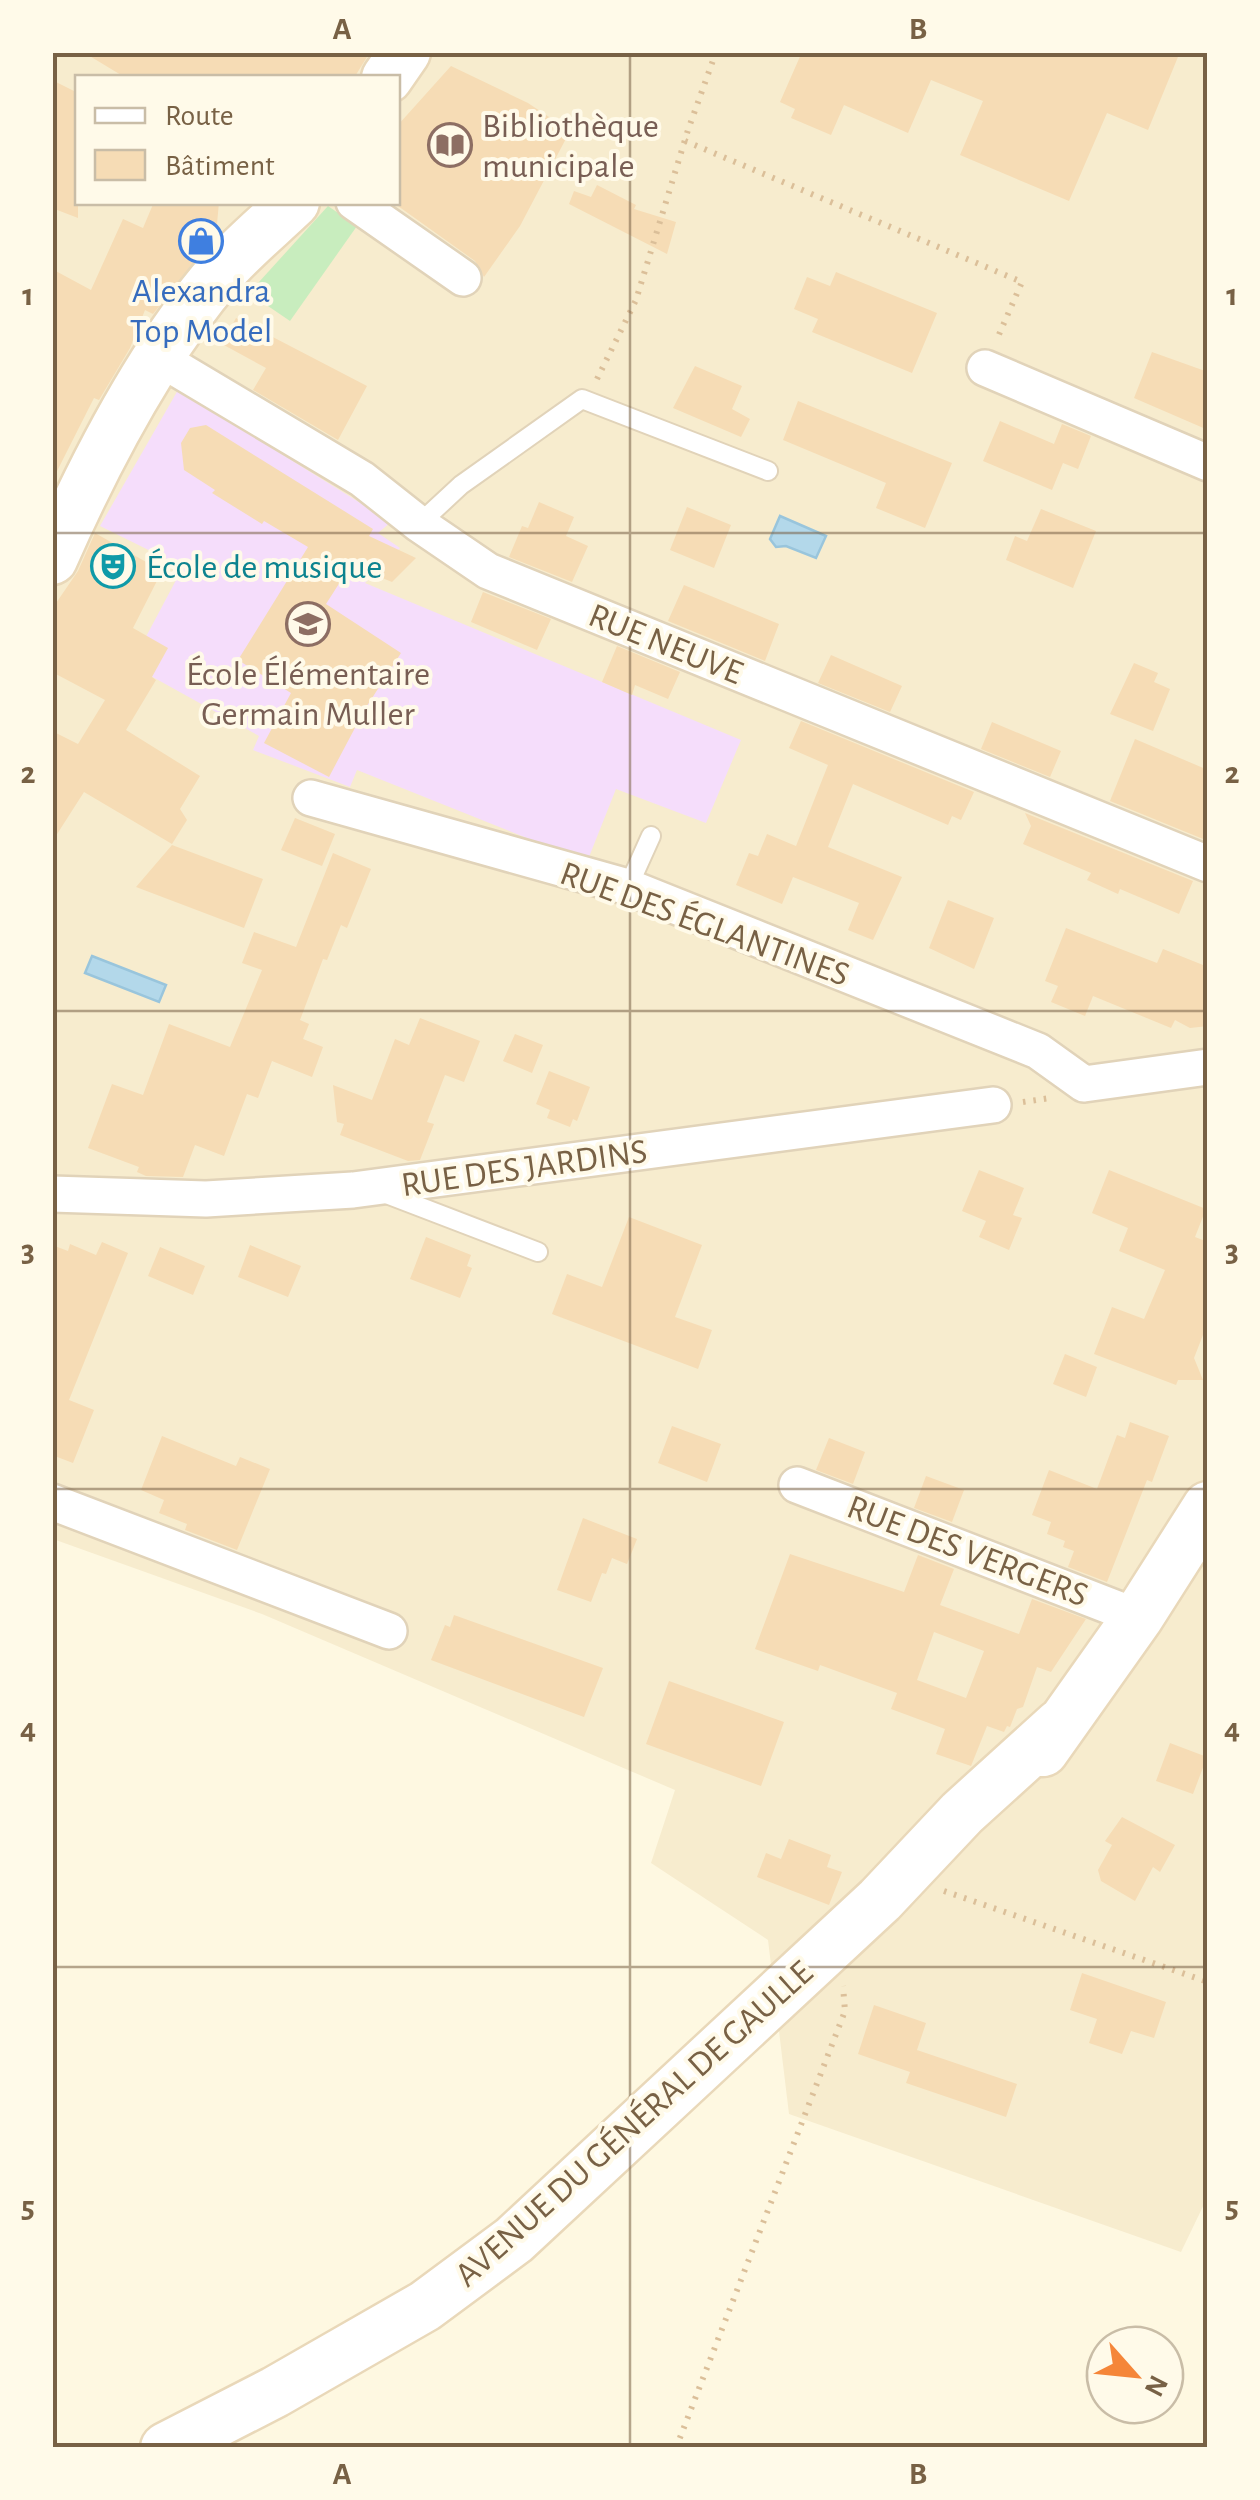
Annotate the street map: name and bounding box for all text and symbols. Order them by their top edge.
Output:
text: A [332,13,352,45]
text: B [909,13,927,45]
legend [75,75,400,205]
text: Route [165,101,234,131]
place label: Bibliothèque municipale [482,109,659,184]
library icon: Bibliothèque municipale [427,122,473,168]
text: Bâtiment [165,151,275,181]
shop icon: Alexandra Top Model [178,218,224,264]
place label: Alexandra Top Model [130,274,272,349]
text: 1 [22,279,34,311]
text: 1 [1226,279,1238,311]
theatre icon: École de musique [90,543,136,589]
place label: École de musique [146,548,382,585]
street label: RUE NEUVE [584,598,747,691]
school or university icon: École Élémentaire Germain Muller [285,601,331,647]
place label: École Élémentaire Germain Muller [186,655,430,732]
text: 2 [20,757,36,789]
text: 2 [1224,757,1240,789]
street label: RUE DES ÉGLANTINES [555,854,854,993]
street label: RUE DES JARDINS [399,1134,649,1203]
text: 3 [21,1235,35,1267]
text: 3 [1225,1235,1239,1267]
street label: RUE DES VERGERS [842,1489,1093,1613]
text: 4 [20,1713,36,1745]
text: 4 [1224,1713,1240,1745]
street label: AVENUE DU GÉNÉRAL DE GAULLE [447,1953,819,2293]
text: 5 [21,2191,35,2223]
text: 5 [1225,2191,1239,2223]
north arrow [1085,2325,1185,2425]
text: N [1139,2370,1172,2400]
text: A [332,2458,352,2490]
text: B [909,2458,927,2490]

